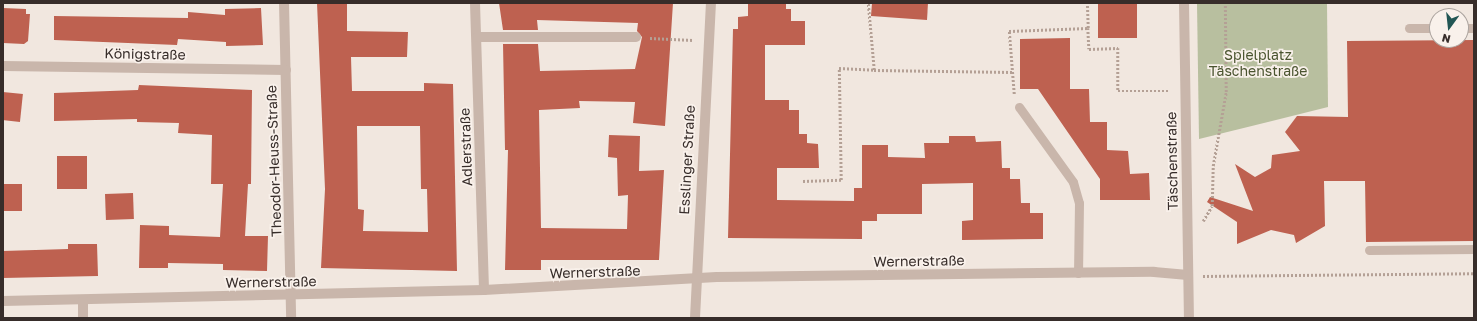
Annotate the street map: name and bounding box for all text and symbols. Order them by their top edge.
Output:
north arrow [1429,8,1469,48]
text: N [1440,32,1452,46]
street label: Königstraße [104,45,186,63]
park label: Spielplatz Täschenstraße [1209,47,1307,80]
street label: Theodor-Heuss-Straße [263,85,285,237]
street label: Esslinger Straße [676,105,698,215]
street label: Adlerstraße [456,108,476,186]
street label: Täschenstraße [1163,112,1181,210]
street label: Wernerstraße [873,252,965,270]
street label: Wernerstraße [549,262,641,282]
street label: Wernerstraße [225,273,317,291]

